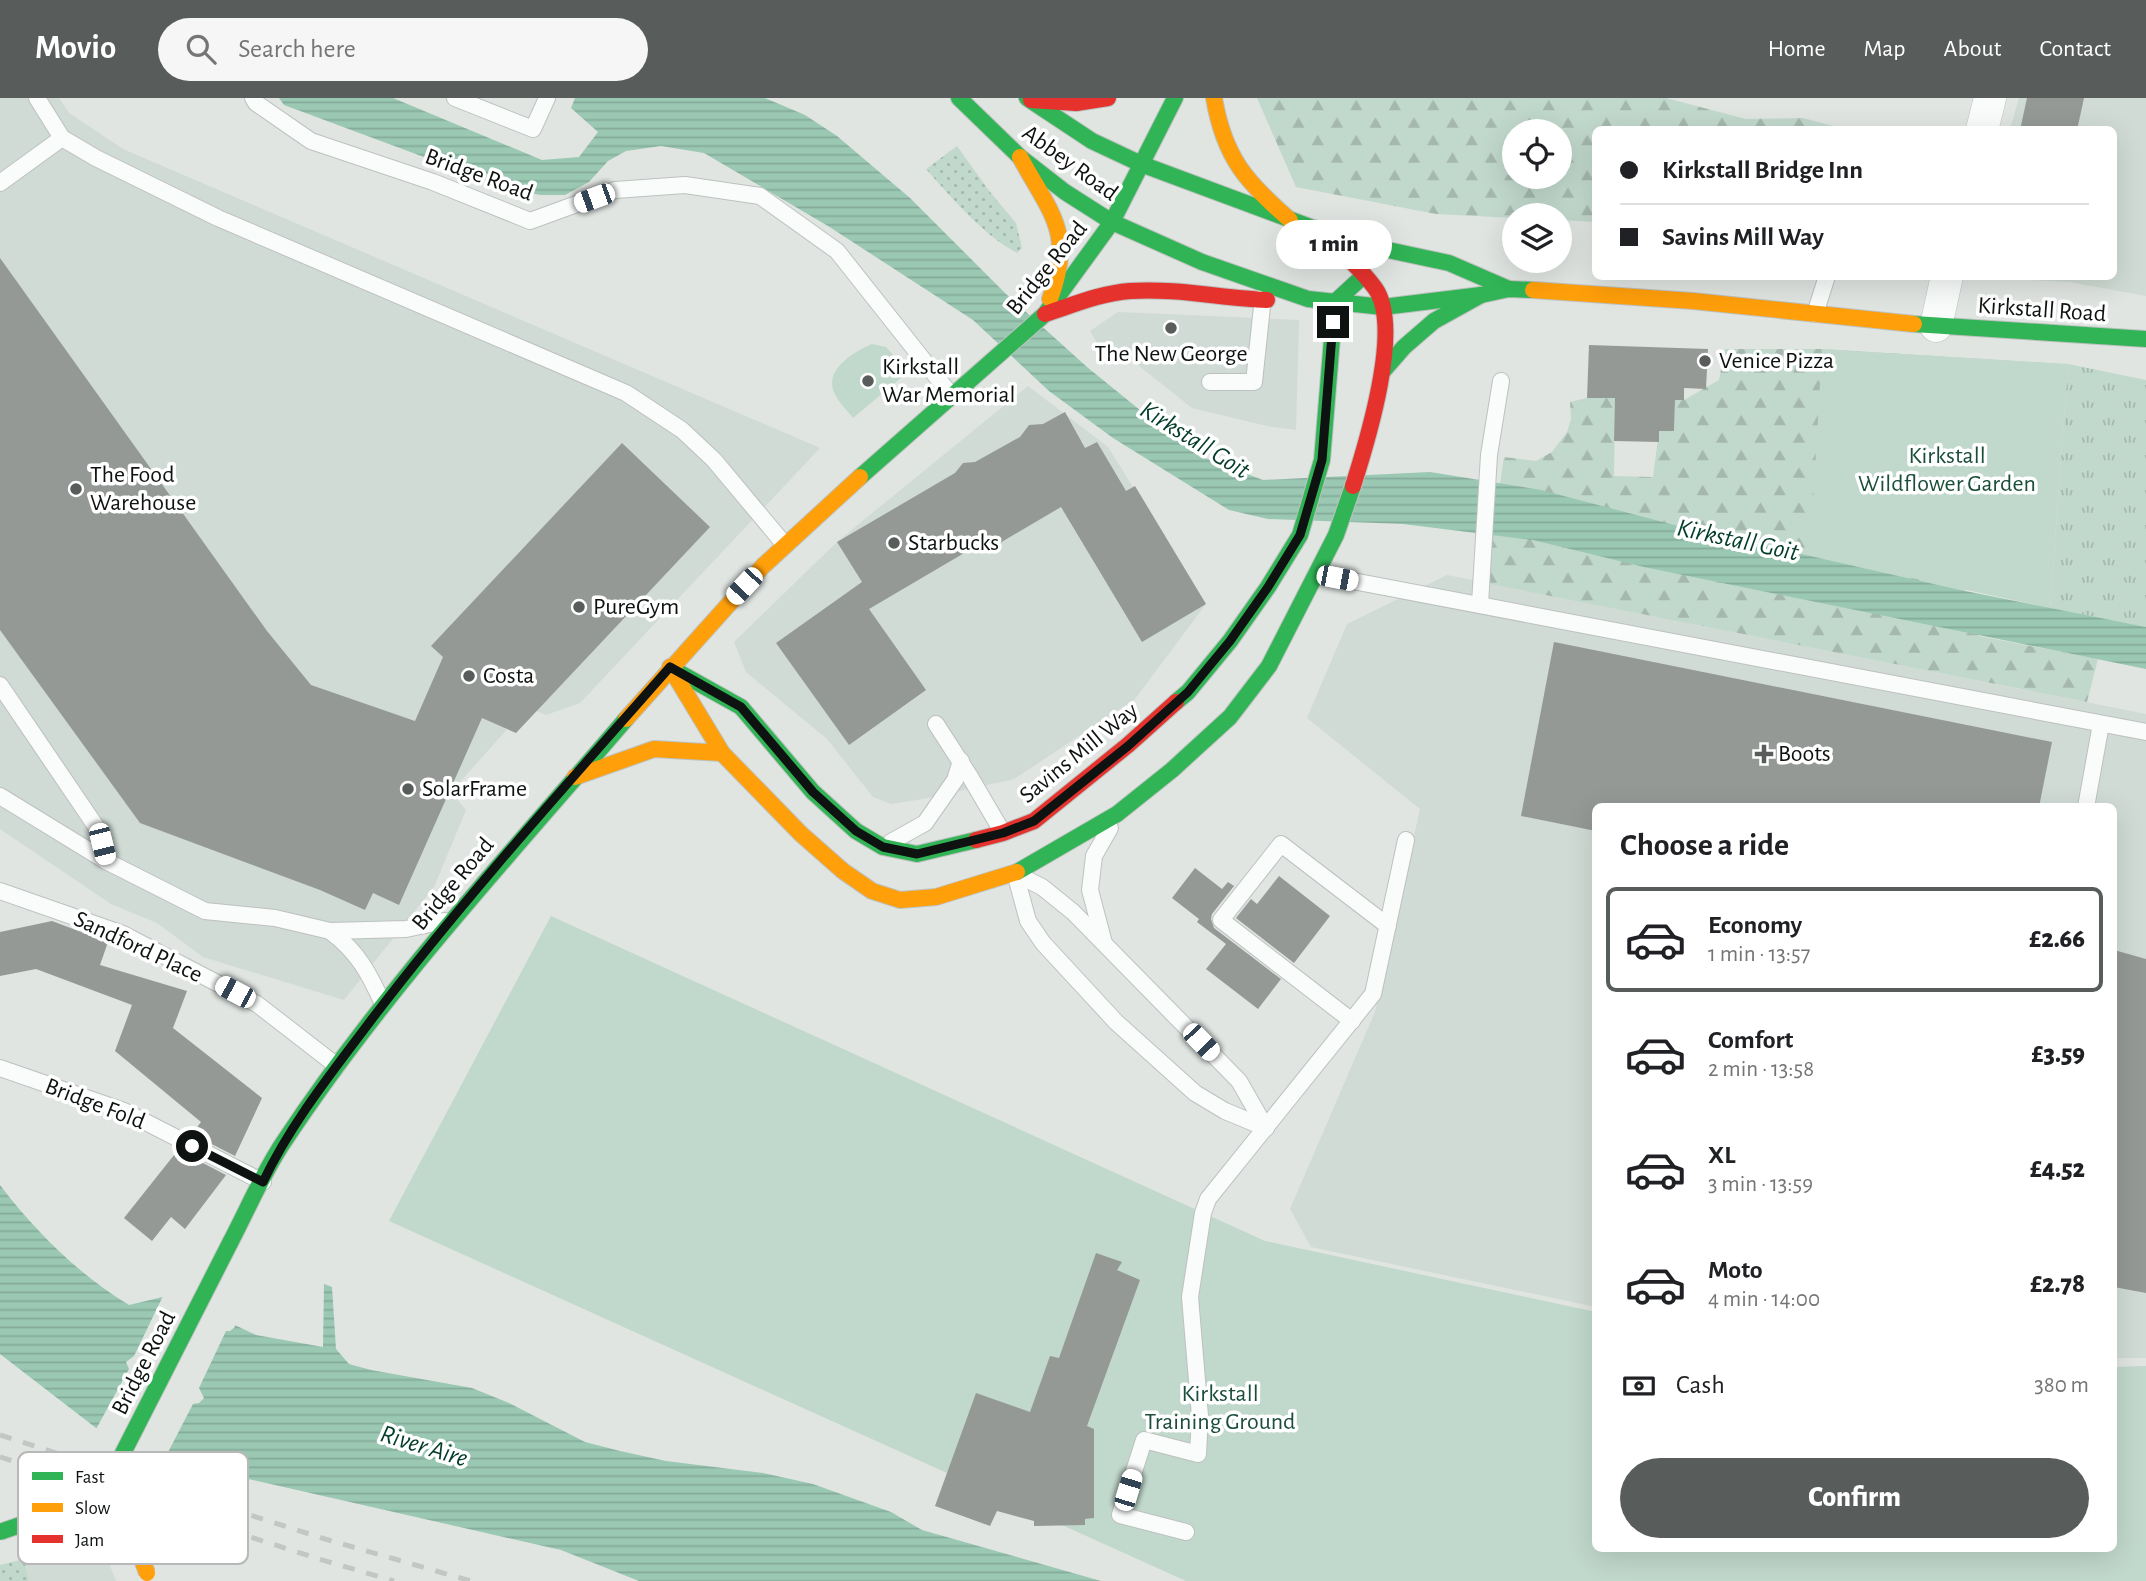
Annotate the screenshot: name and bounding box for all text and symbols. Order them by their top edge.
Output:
search box [158,18,648,81]
icon: search [182,30,220,68]
text: Movio [35,32,116,65]
text: Search here [238,36,356,62]
text: Home [1768,37,1826,61]
text: Map [1864,37,1906,61]
text: About [1944,37,2001,61]
text: Contact [2039,37,2111,61]
map controls [1502,119,1572,273]
button: locate [1502,119,1572,189]
street label: Abbey Road [1018,121,1122,205]
street label: Bridge Road [422,144,536,206]
text: Kirkstall Bridge Inn [1662,157,1863,183]
car [571,181,618,215]
button: layers [1502,203,1572,273]
street label: Bridge Road [1002,217,1092,319]
callout: 1 min [1275,220,1391,270]
text: Savins Mill Way [1662,224,1824,250]
text: 1 min [1310,233,1358,256]
street label: Kirkstall Road [1977,294,2107,326]
route end [1317,306,1349,338]
marker: The New George [1163,320,1179,336]
place label: The New George [1094,342,1248,366]
place label: Venice Pizza [1719,349,1834,373]
marker: Venice Pizza [1697,353,1713,369]
place label: Kirkstall War Memorial [882,355,1016,407]
marker: Kirkstall War Memorial [860,373,876,389]
water label: Kirkstall Goit [1136,396,1255,484]
park label: Kirkstall Wildflower Garden [1858,444,2036,496]
place label: The Food Warehouse [90,463,196,515]
marker: The Food Warehouse [68,481,84,497]
water label: Kirkstall Goit [1675,514,1802,566]
place label: Starbucks [908,531,999,555]
marker: Starbucks [886,535,902,551]
car [722,563,767,609]
car [1315,564,1360,592]
place label: PureGym [593,595,679,619]
marker: PureGym [571,599,587,615]
place label: Costa [483,664,534,688]
marker: Costa [461,668,477,684]
street label: Savins Mill Way [1015,698,1143,808]
place label: Boots [1778,742,1831,766]
marker: Boots [1756,746,1772,762]
place label: SolarFrame [422,777,527,801]
marker: SolarFrame [400,781,416,797]
car [87,821,118,867]
text: Choose a ride [1620,829,1789,861]
street label: Bridge Road [407,833,499,935]
street label: Sandford Place [70,907,206,987]
icon: car [1624,908,1687,971]
text: Economy [1708,912,1802,938]
text: £2.66 [2029,926,2085,952]
text: 1 min · 13:57 [1708,943,1810,966]
car [212,973,259,1011]
car [1179,1020,1224,1064]
icon: car [1624,1023,1687,1086]
text: Comfort [1708,1027,1793,1053]
text: £3.59 [2032,1041,2085,1067]
text: 2 min · 13:58 [1708,1058,1814,1081]
street label: Bridge Fold [42,1074,148,1134]
route start [176,1130,208,1162]
icon: car [1624,1138,1687,1201]
text: XL [1708,1142,1735,1168]
text: £4.52 [2030,1156,2085,1182]
text: 3 min · 13:59 [1708,1173,1813,1196]
icon: car [1624,1253,1687,1316]
text: Moto [1708,1257,1763,1283]
text: £2.78 [2030,1271,2085,1297]
text: 4 min · 14:00 [1708,1288,1820,1311]
street label: Bridge Road [108,1307,180,1419]
icon: cash [1620,1367,1658,1405]
text: Cash [1676,1372,1725,1398]
text: 380 m [2034,1374,2089,1397]
park label: Kirkstall Training Ground [1144,1382,1296,1434]
water label: River Aire [377,1420,471,1472]
legend [18,1452,248,1564]
button: Confirm [1620,1458,2089,1538]
car [1112,1467,1145,1513]
text: Fast [75,1468,105,1487]
text: Slow [75,1499,111,1518]
text: Jam [75,1531,104,1550]

